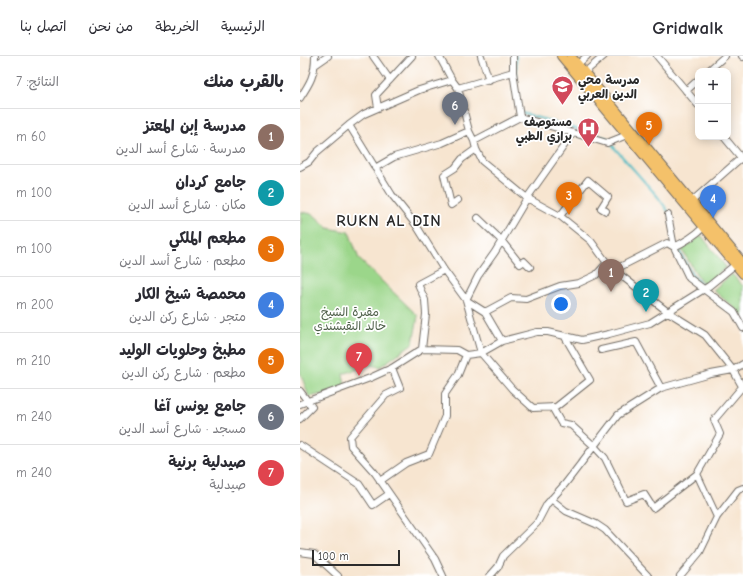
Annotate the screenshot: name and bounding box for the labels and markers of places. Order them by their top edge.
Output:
place label: مدرسة محي الدين العربي [578,73,640,105]
school or university icon: مدرسة محي الدين العربي [549,74,575,107]
pin: 6 [442,92,468,125]
pin: 5 [636,112,662,145]
place label: مستوصف برازي الطبي [516,115,572,147]
hospital icon: مستوصف برازي الطبي [575,116,601,149]
pin: 3 [556,182,582,215]
pin: 4 [700,185,726,218]
pin: 1 [598,259,624,292]
pin: 2 [633,279,659,312]
pin: 7 [346,343,372,376]

